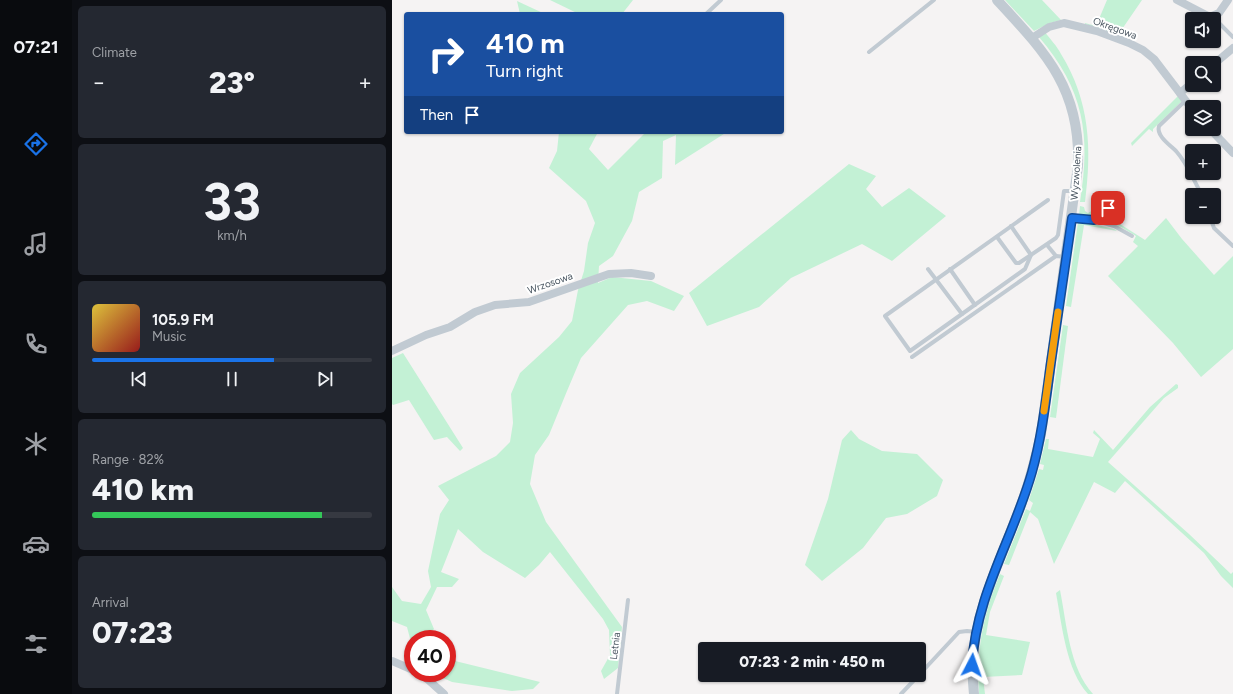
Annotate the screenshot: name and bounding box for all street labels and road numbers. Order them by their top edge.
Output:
street label: Okręgowa [1091,14,1139,42]
street label: Wyzwolenia [1068,146,1084,200]
street label: Wrzosowa [526,269,574,297]
street label: Letnia [607,632,623,660]

